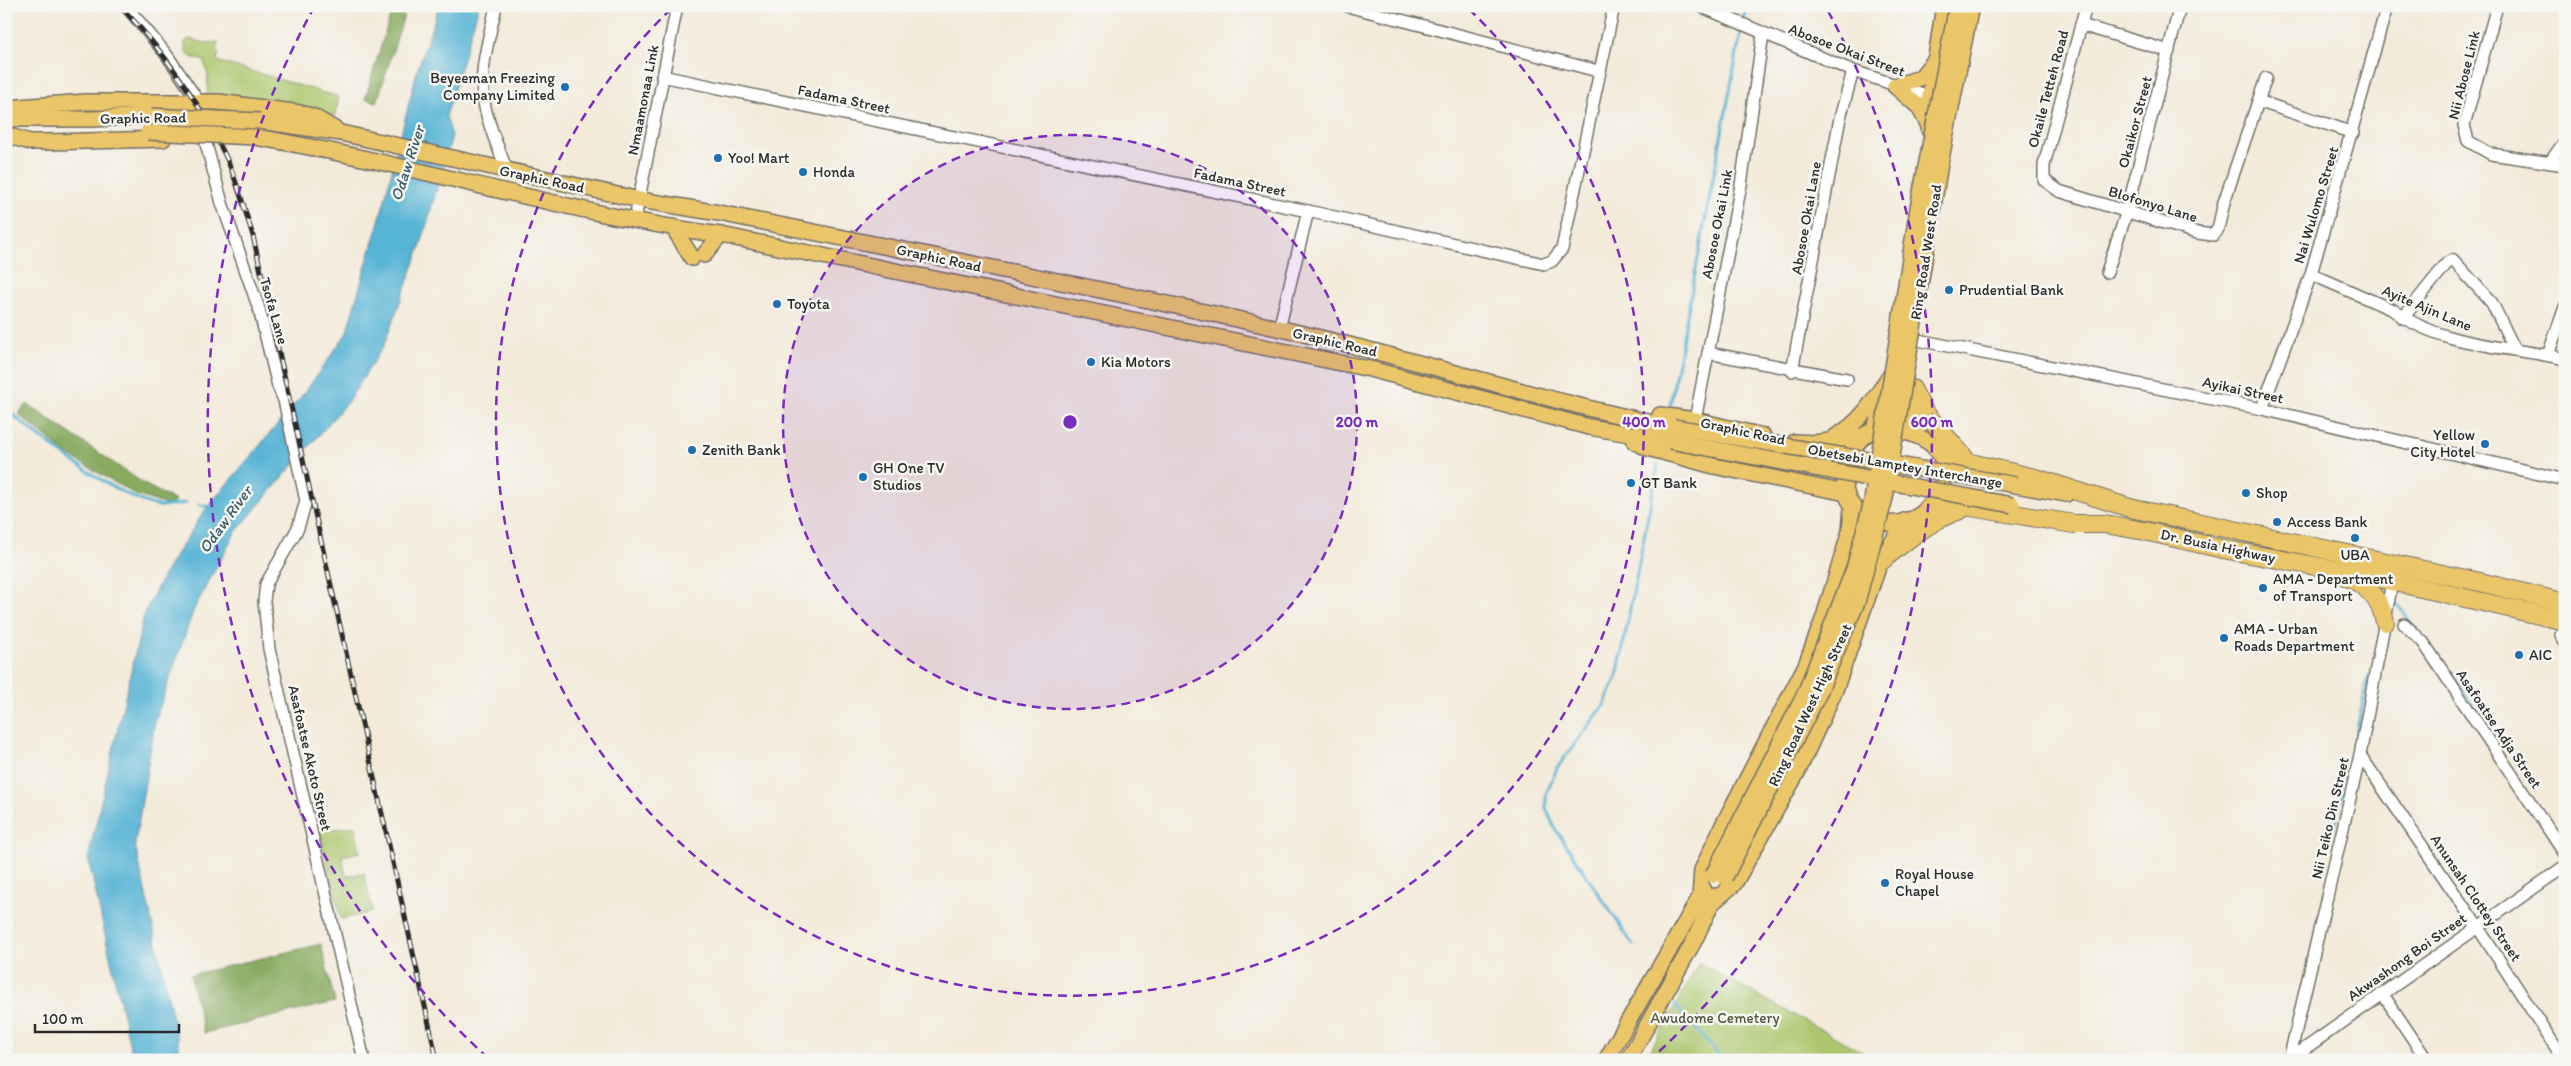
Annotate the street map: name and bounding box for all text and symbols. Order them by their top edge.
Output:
street label: Abosoe Okai Street [1786,19,1908,81]
street label: Okaile Tetteh Road [2024,28,2072,150]
street label: Nii Abose Link [2444,28,2484,121]
street label: Nmaamonaa Link [623,43,663,157]
place label: Beyeeman Freezing Company Limited [430,69,556,104]
street label: Okaikor Street [2114,74,2156,170]
street label: Fadama Street [796,80,892,118]
marker: Beyeeman Freezing Company Limited [559,81,571,93]
street label: Graphic Road [100,108,186,128]
water label: Odaw River [386,121,429,203]
street label: Nai Wulomo Street [2290,144,2342,266]
place label: Yoo! Mart [728,149,790,167]
marker: Yoo! Mart [712,152,724,164]
street label: Abosoe Okai Lane [1787,160,1825,276]
street label: Graphic Road [498,161,586,197]
place label: Honda [813,163,856,181]
street label: Fadama Street [1192,163,1288,201]
marker: Honda [797,166,809,178]
street label: Abosoe Okai Link [1698,167,1737,280]
street label: Blofonyo Lane [2106,182,2200,226]
street label: Ring Road West Road [1906,183,1946,321]
street label: Graphic Road [895,240,983,276]
street label: Tsofa Lane [256,275,292,347]
place label: Prudential Bank [1959,281,2064,299]
street label: Ayite Ajin Lane [2379,281,2475,335]
marker: Prudential Bank [1943,284,1955,296]
place label: Toyota [787,295,830,313]
marker: Toyota [771,298,783,310]
street label: Graphic Road [1291,324,1379,360]
place label: Kia Motors [1101,353,1171,371]
marker: Kia Motors [1085,356,1097,368]
street label: Ayikai Street [2201,373,2286,407]
centre of rings [1061,413,1079,431]
text: 200 m [1336,413,1379,431]
text: 400 m [1622,413,1666,431]
street label: Graphic Road [1699,413,1787,449]
text: 600 m [1911,413,1954,431]
place label: Yellow City Hotel [2410,426,2476,461]
marker: Yellow City Hotel [2479,438,2491,450]
street label: Obetsebi Lamptey Interchange [1806,440,2004,492]
place label: Zenith Bank [702,441,781,459]
marker: Zenith Bank [686,444,698,456]
place label: GH One TV Studios [873,459,944,494]
marker: GH One TV Studios [857,471,869,483]
place label: GT Bank [1641,474,1697,492]
marker: GT Bank [1625,477,1637,489]
water label: Odaw River [195,481,257,557]
place label: Shop [2256,484,2288,502]
marker: Shop [2240,487,2252,499]
place label: Access Bank [2287,513,2367,531]
marker: Access Bank [2271,516,2283,528]
street label: Dr. Busia Highway [2159,525,2277,567]
marker: UBA [2349,532,2361,544]
place label: UBA [2340,546,2370,564]
place label: AMA - Department of Transport [2273,570,2394,605]
marker: AMA - Department of Transport [2257,582,2269,594]
street label: Ring Road West High Street [1764,620,1856,789]
place label: AMA - Urban Roads Department [2234,620,2355,655]
marker: AMA - Urban Roads Department [2218,632,2230,644]
place label: AIC [2529,646,2553,664]
marker: AIC [2513,649,2525,661]
street label: Asafoatse Adja Street [2452,666,2546,792]
street label: Asafoatse Akoto Street [284,683,336,833]
street label: Nii Teiko Din Street [2307,755,2353,881]
street label: Anunsah Clottey Street [2427,831,2525,965]
place label: Royal House Chapel [1895,865,1974,900]
marker: Royal House Chapel [1879,877,1891,889]
street label: Akwashong Boi Street [2344,909,2470,1005]
scale bar [35,1001,179,1033]
park label: Awudome Cemetery [1650,1009,1780,1027]
text: 100 m [42,1010,84,1028]

